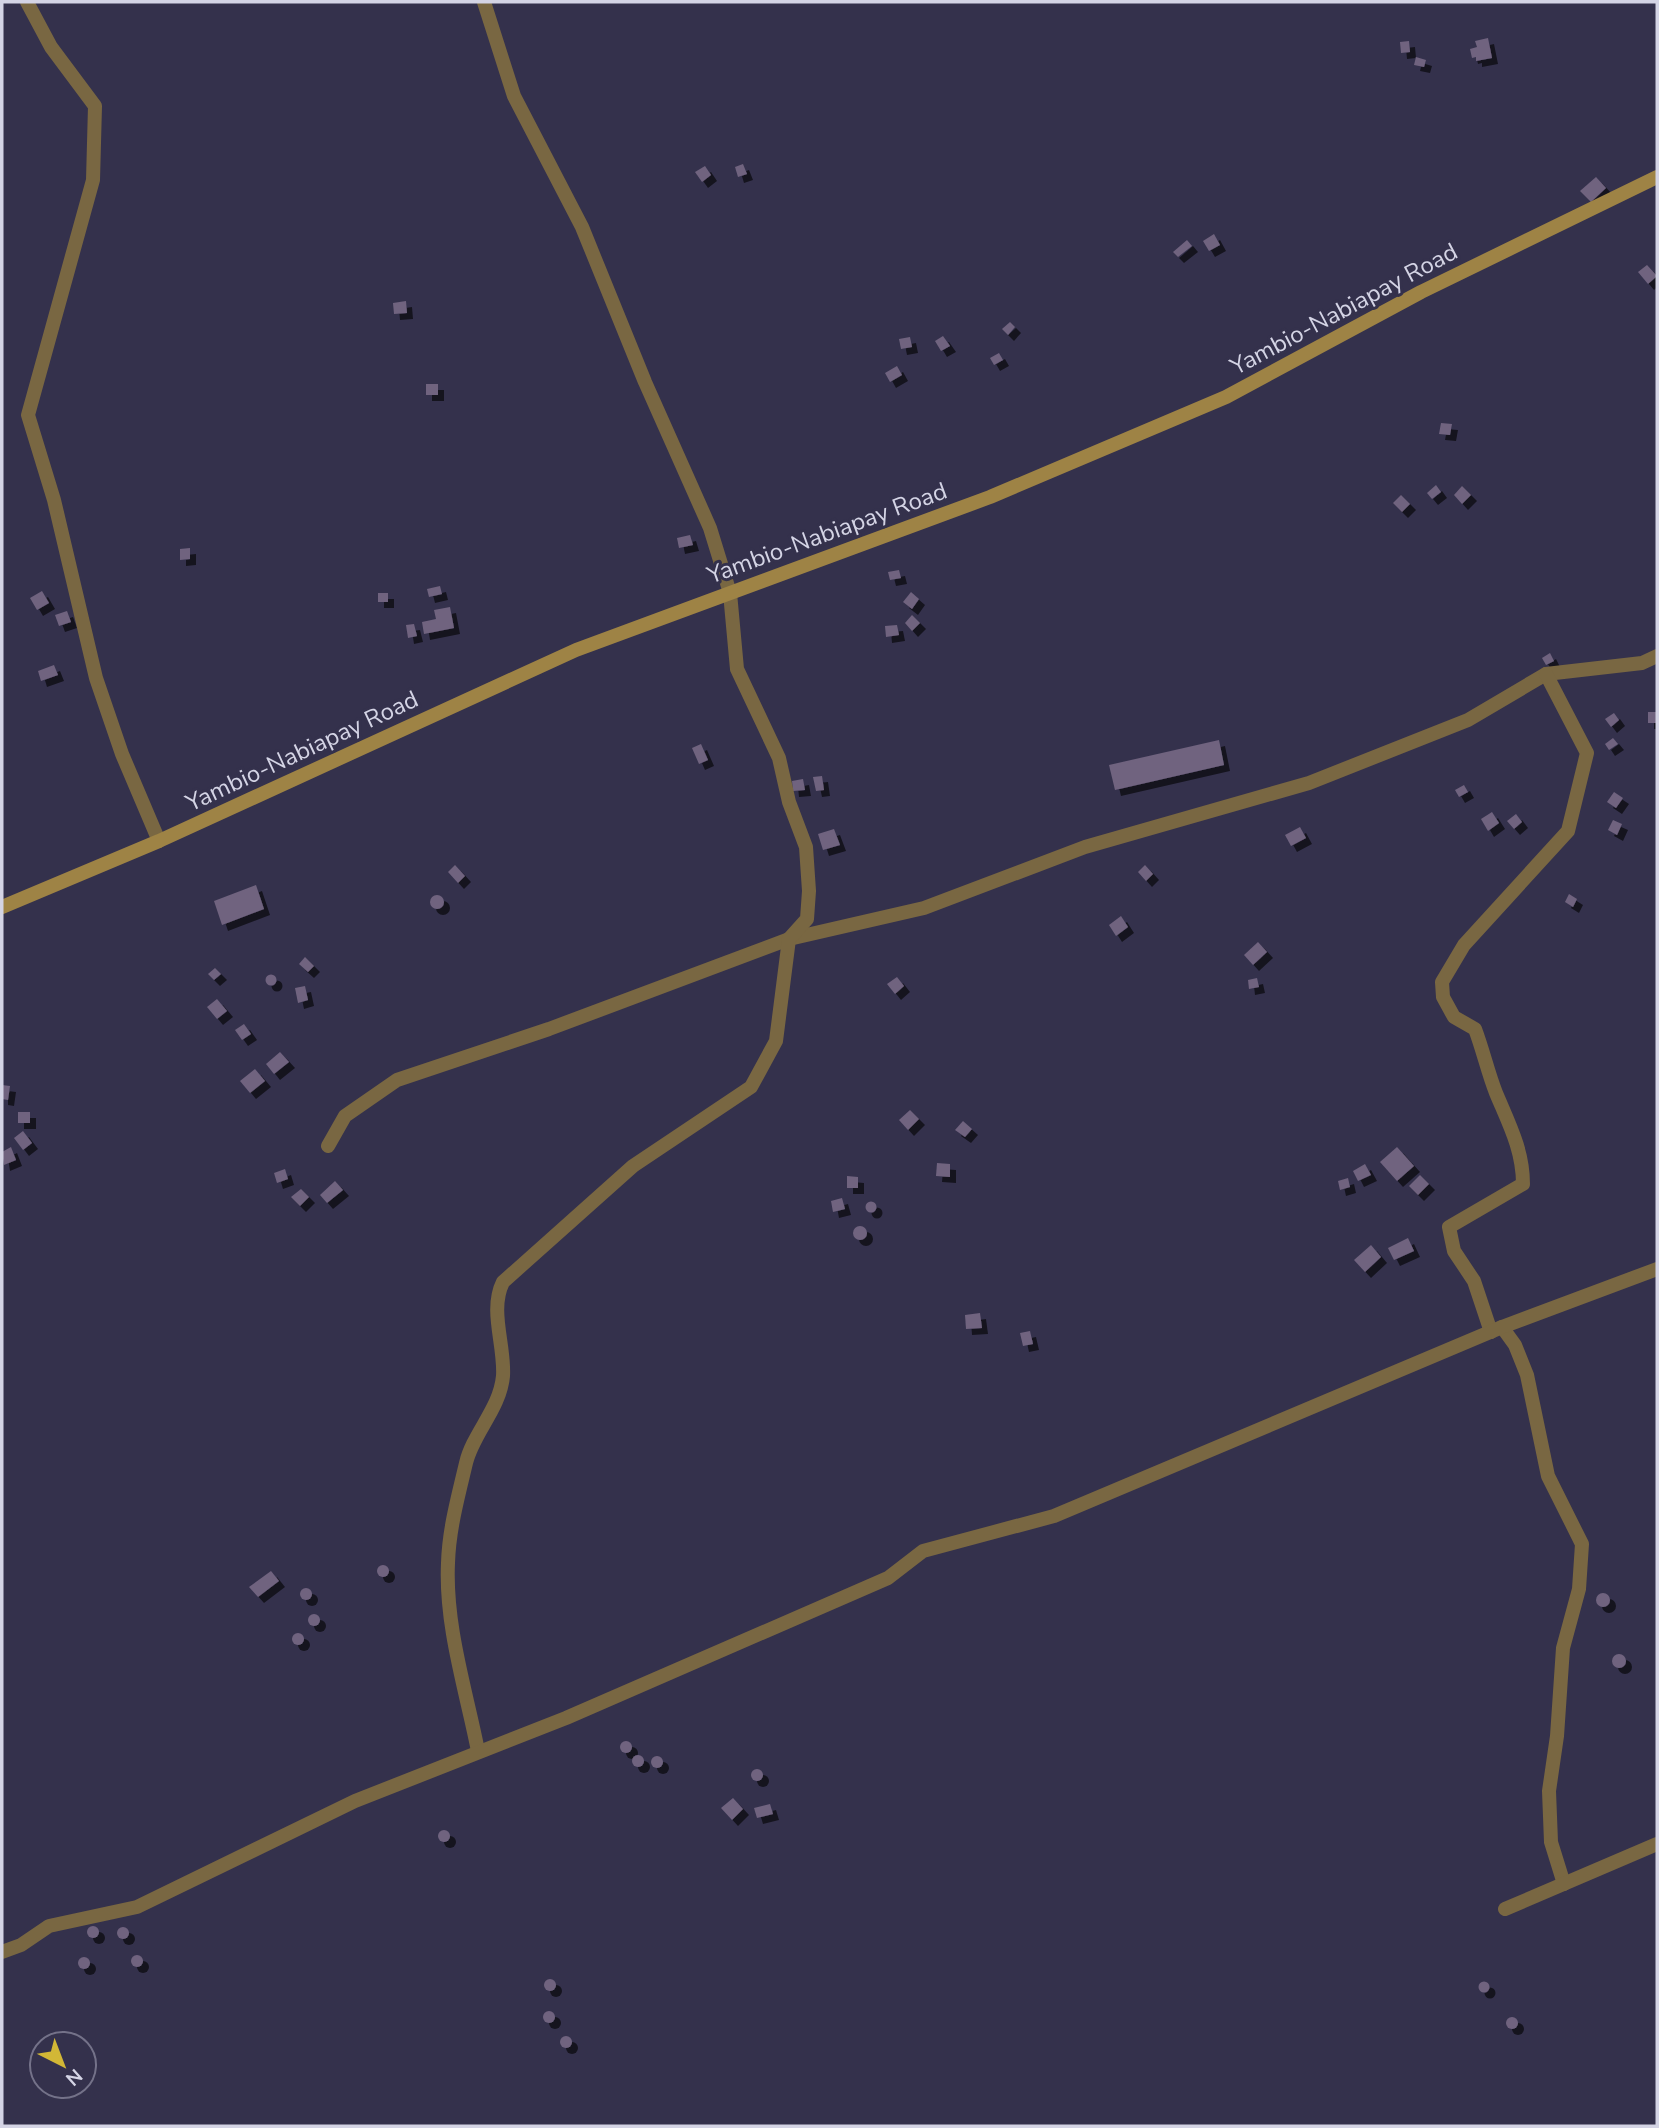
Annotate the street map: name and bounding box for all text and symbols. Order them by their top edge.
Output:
street label: Yambio-Nabiapay Road [1224,236,1463,383]
street label: Yambio-Nabiapay Road [702,475,951,592]
street label: Yambio-Nabiapay Road [180,683,423,819]
north arrow [28,2030,98,2100]
text: N [60,2062,88,2091]

